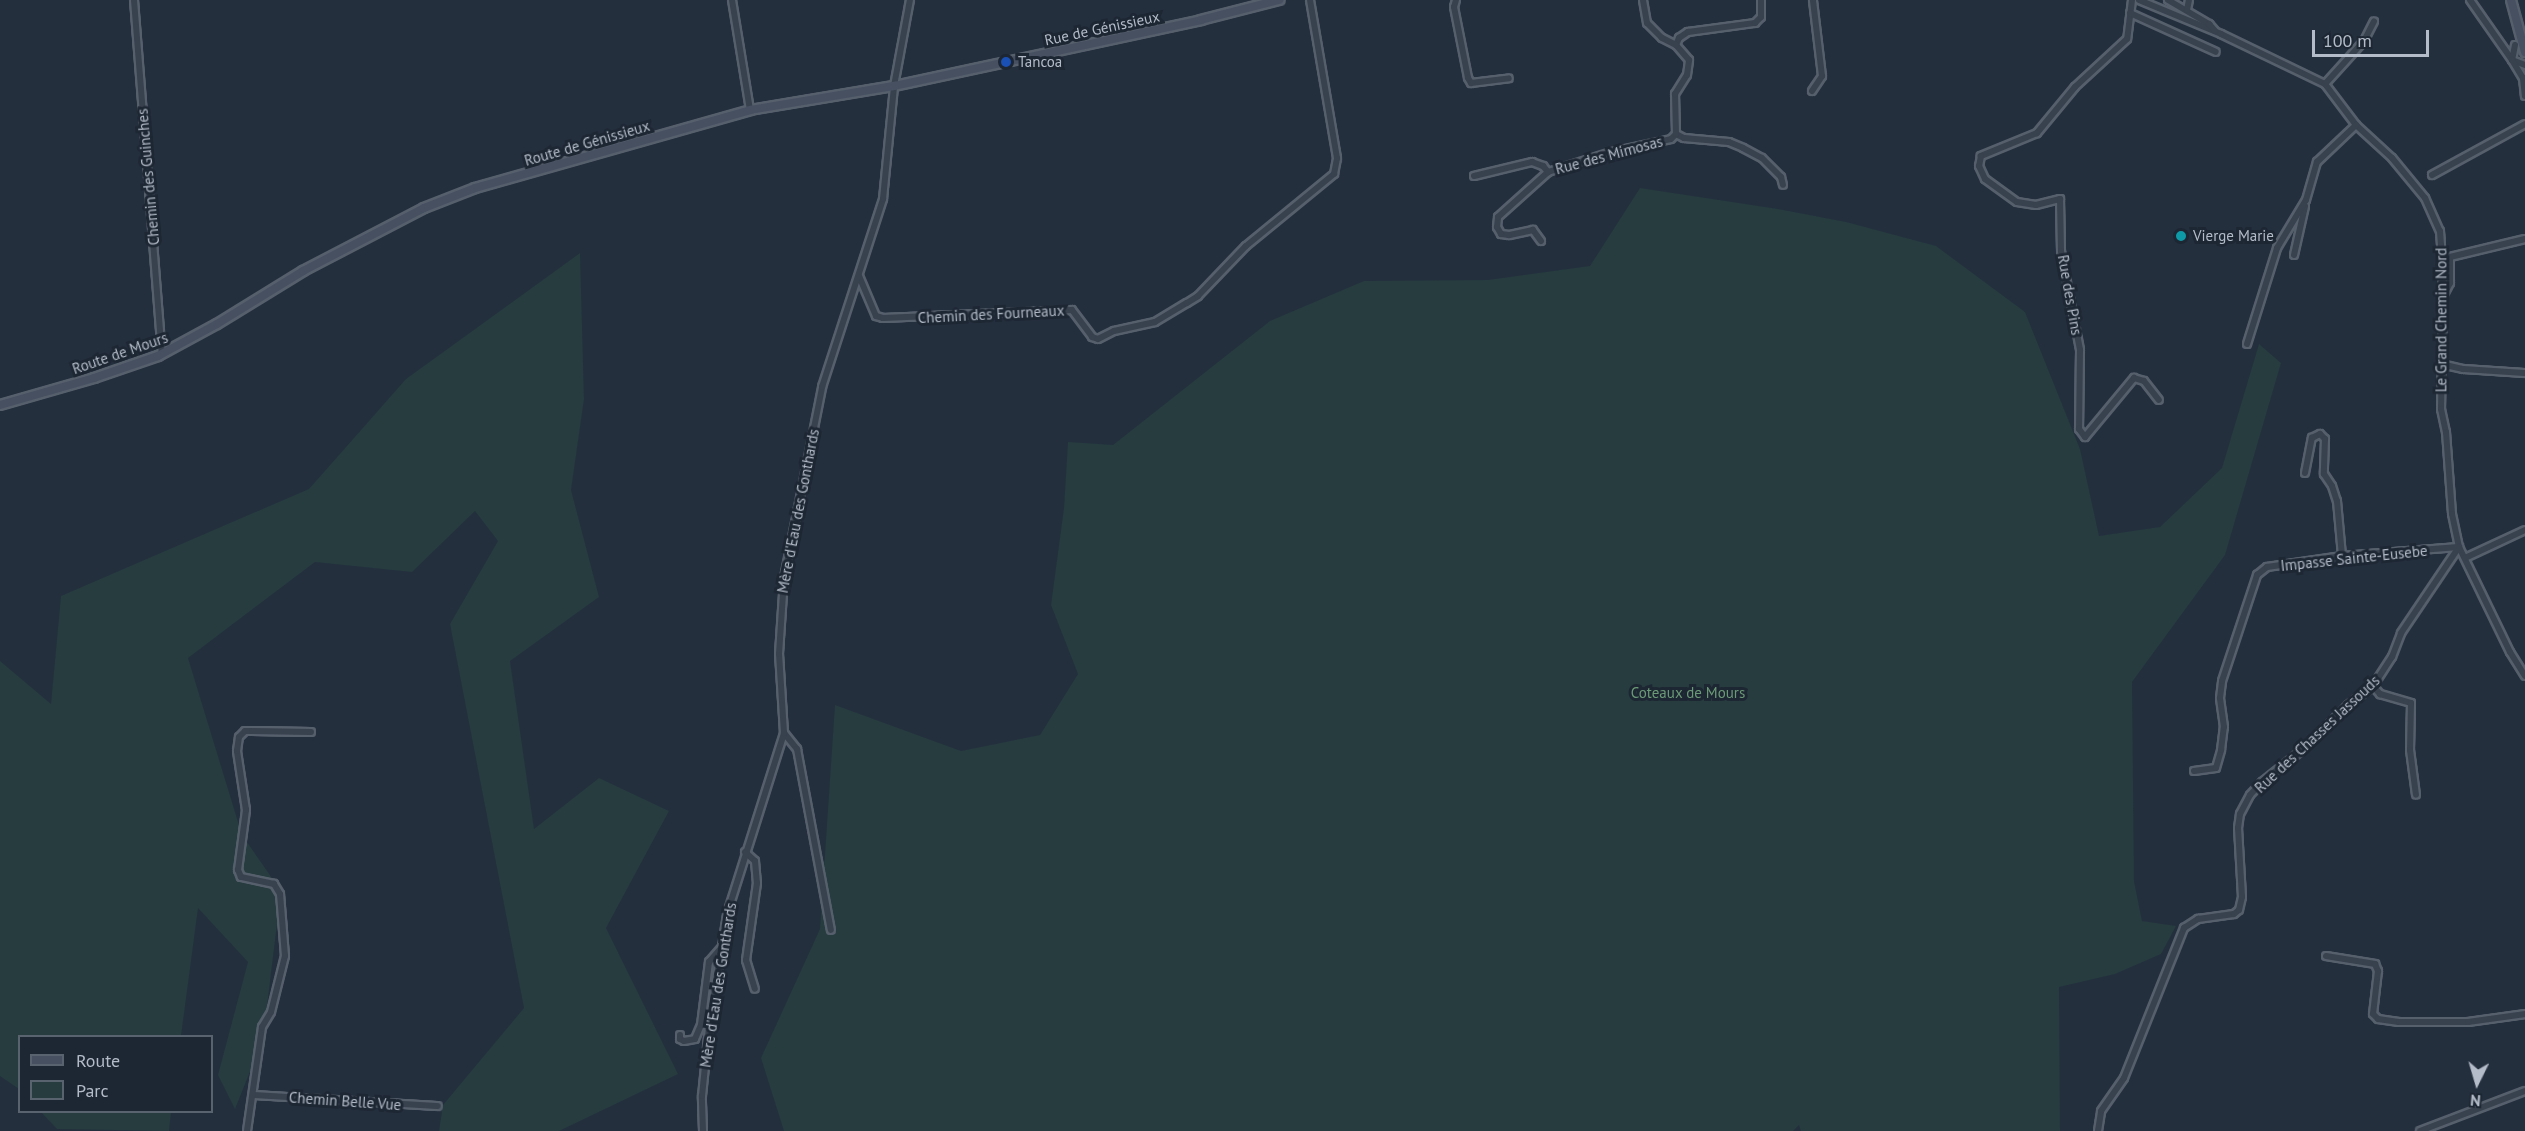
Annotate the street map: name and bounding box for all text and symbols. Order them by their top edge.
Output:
street label: Rue de Génissieux [1043,7,1161,49]
scale bar [2315,18,2432,56]
text: 100 m [2323,29,2372,52]
place label: Tancoa [1018,53,1062,71]
marker: Tancoa [999,55,1013,69]
street label: Chemin des Guinches [133,108,163,246]
street label: Route de Génissieux [522,116,652,170]
street label: Rue des Mimosas [1553,132,1665,178]
place label: Vierge Marie [2193,227,2274,245]
marker: Vierge Marie [2174,229,2188,243]
street label: Le Grand Chemin Nord [2432,248,2450,392]
street label: Rue des Pins [2054,253,2086,337]
street label: Chemin des Fourneaux [917,301,1065,327]
street label: Route de Mours [70,328,170,378]
street label: Mère d'Eau des Gonthards [773,427,823,595]
street label: Impasse Sainte-Eusebe [2280,541,2428,575]
street label: Rue des Chasses Jassouds [2251,671,2383,797]
park label: Coteaux de Mours [1631,684,1745,702]
street label: Mère d'Eau des Gonthards [696,901,740,1069]
legend [18,1035,213,1113]
text: Route [76,1049,120,1072]
north arrow [2447,1053,2507,1113]
text: Parc [76,1079,109,1102]
street label: Chemin Belle Vue [288,1088,402,1114]
text: N [2469,1091,2482,1111]

